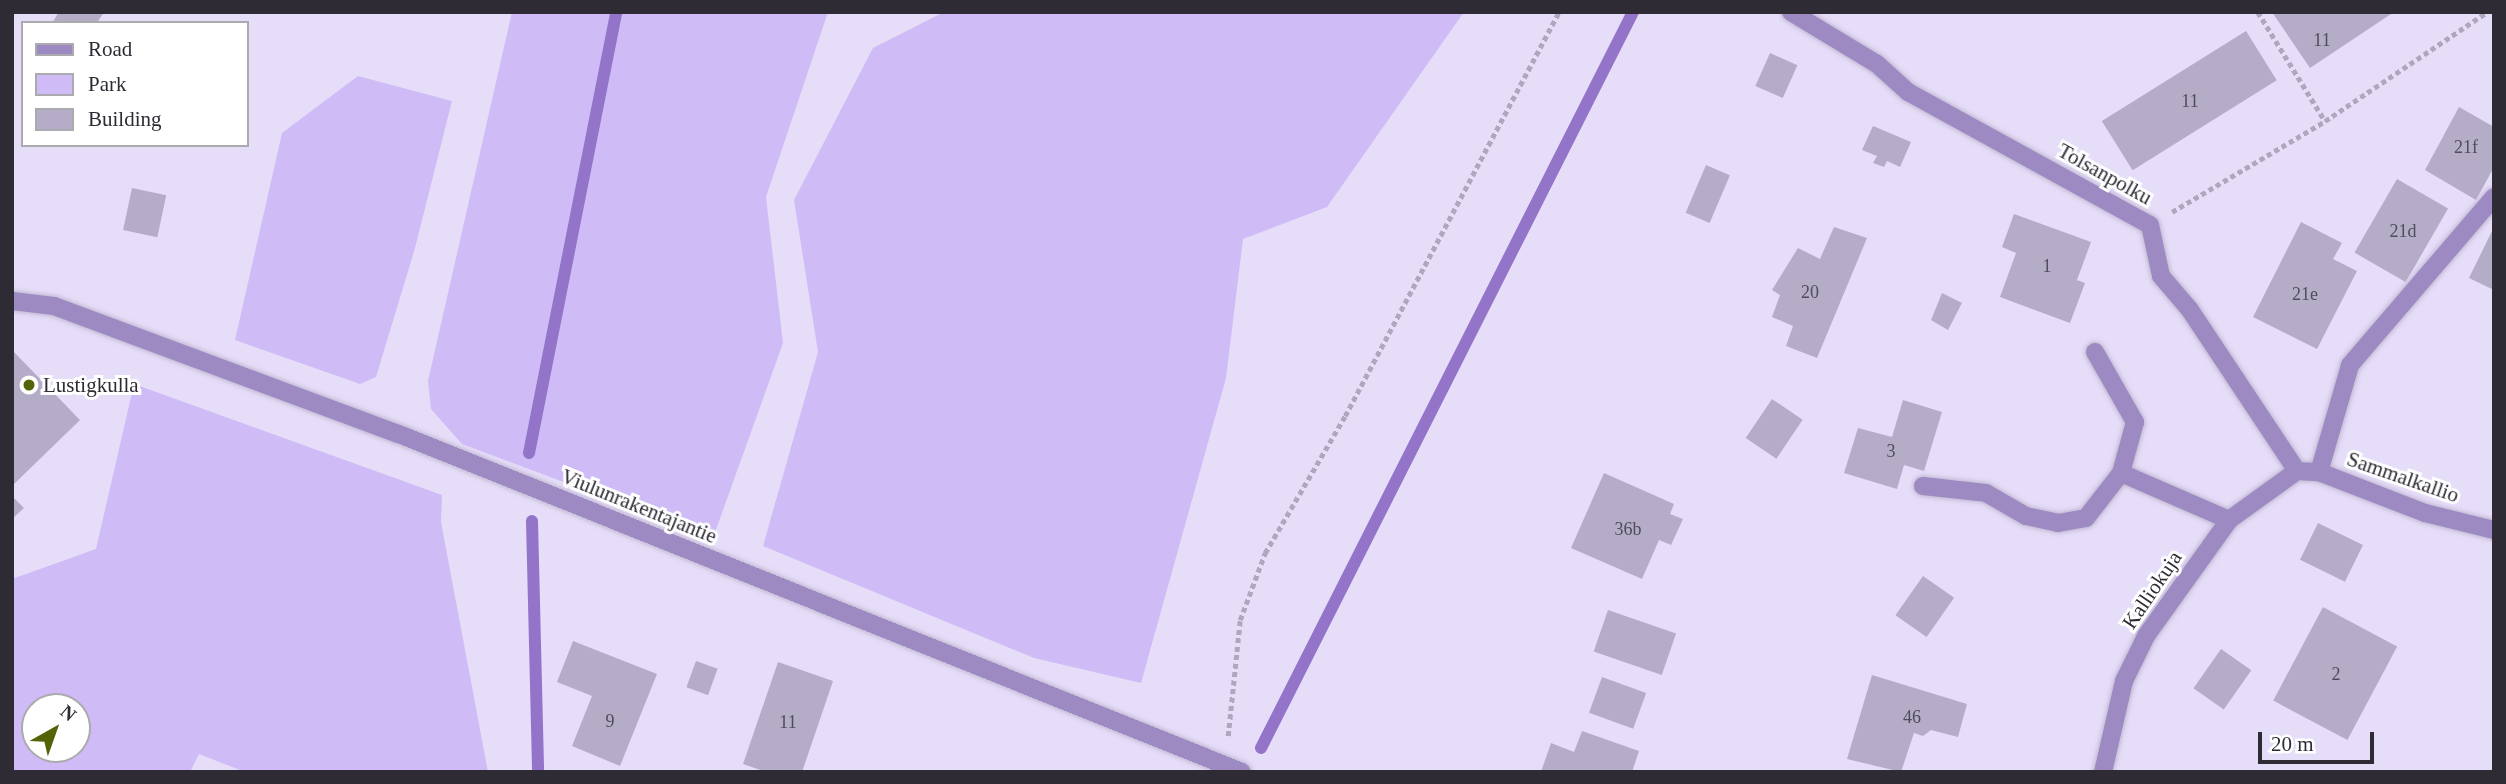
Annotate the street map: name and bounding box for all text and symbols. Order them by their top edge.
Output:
legend [21,21,248,147]
house number: 11 [2313,29,2331,51]
text: Road [88,37,132,61]
text: Park [88,72,127,96]
house number: 11 [2181,90,2199,112]
text: Building [88,107,162,131]
house number: 21f [2454,136,2478,158]
street label: Tolsanpolku [2054,138,2156,210]
house number: 21d [2390,220,2416,242]
house number: 1 [2042,255,2052,277]
house number: 20 [1801,281,1819,303]
house number: 21e [2292,283,2318,305]
place label: Lustigkulla [43,372,139,398]
marker: Lustigkulla [21,377,37,393]
house number: 3 [1886,440,1896,462]
street label: Sammalkallio [2344,446,2462,508]
street label: Viulunrakentajantie [558,463,720,549]
house number: 36b [1615,518,1642,540]
street label: Kalliokuja [2117,546,2187,634]
house number: 2 [2332,663,2340,685]
north arrow [21,693,91,763]
text: N [57,701,81,726]
house number: 46 [1903,706,1921,728]
house number: 9 [606,710,614,732]
house number: 11 [779,711,797,733]
scale bar [2261,718,2376,762]
text: 20 m [2271,732,2314,756]

